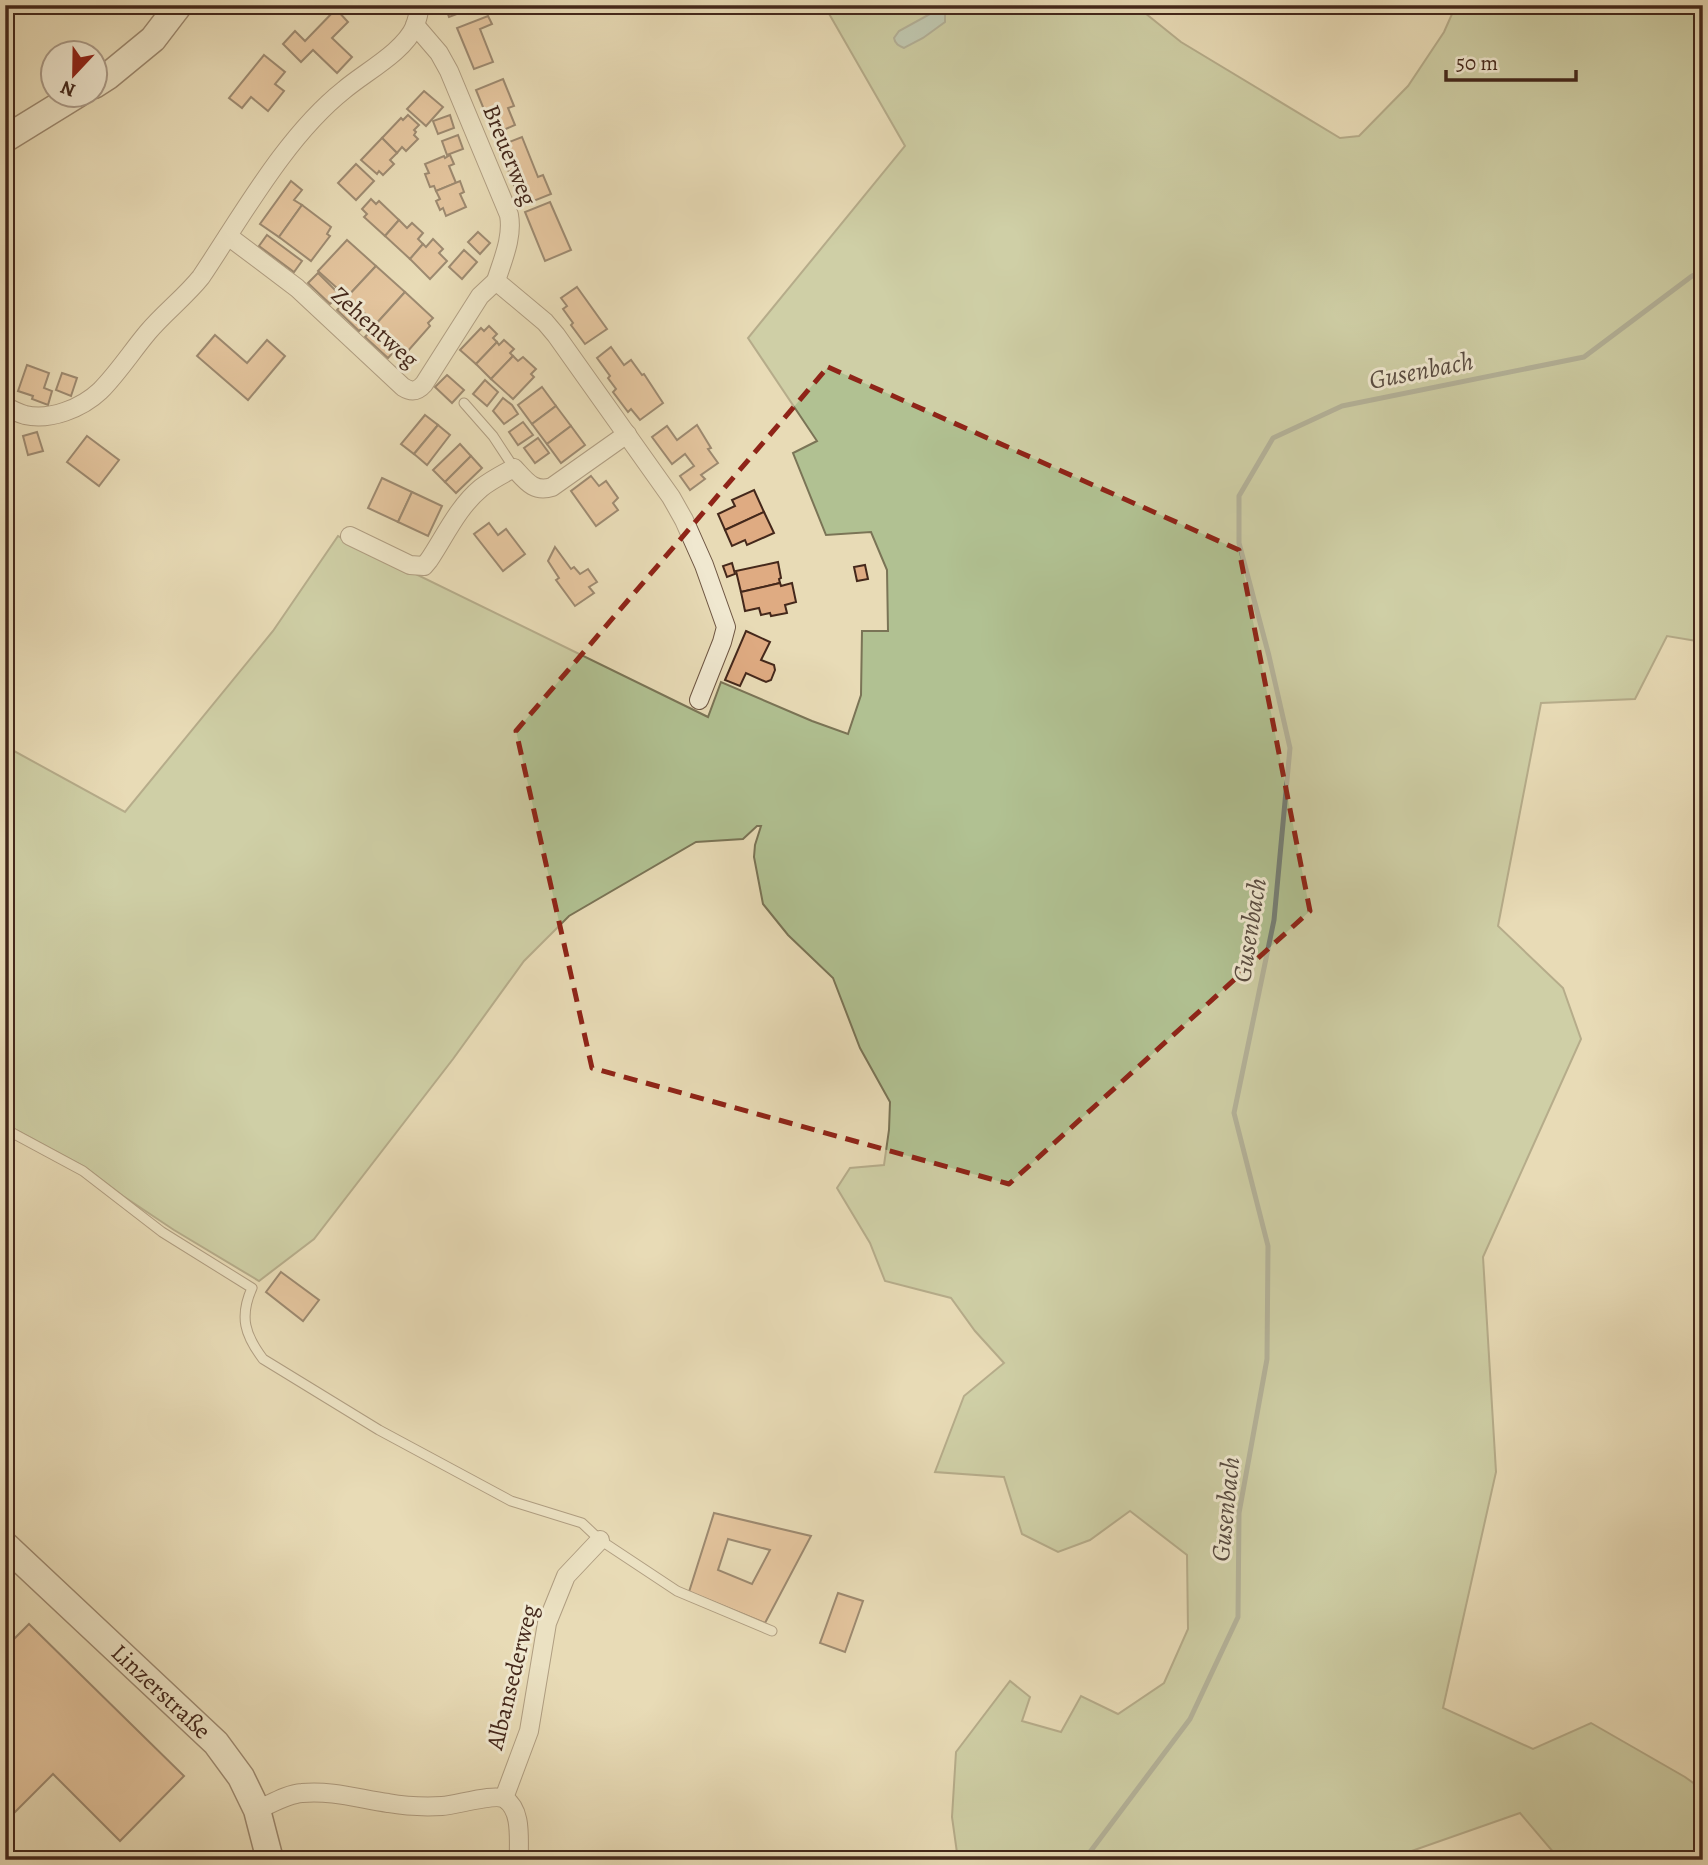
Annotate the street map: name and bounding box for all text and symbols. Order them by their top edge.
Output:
north arrow [38,38,108,108]
scale bar [1446,38,1575,82]
text: 50 m [1456,49,1498,77]
text: N [57,74,79,103]
street label: Breuerweg [475,100,545,210]
street label: Zehentweg [324,279,426,375]
water label: Gusenbach [1366,343,1476,398]
water label: Gusenbach [1224,875,1275,985]
water label: Gusenbach [1203,1455,1248,1563]
street label: Albansederweg [478,1601,545,1754]
street label: Linzerstraße [104,1637,218,1746]

